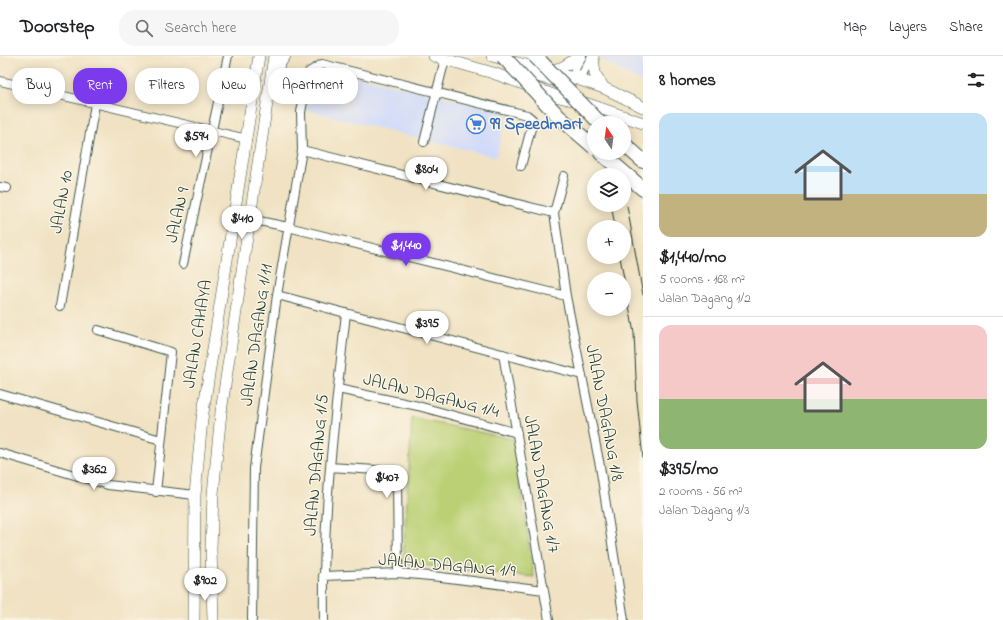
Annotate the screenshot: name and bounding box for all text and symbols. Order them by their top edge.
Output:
search box [119,10,399,46]
text: Doorstep [20,14,95,41]
icon: search [133,17,155,39]
text: Search here [165,17,236,39]
text: Map [843,17,867,38]
text: Layers [889,17,927,38]
text: Share [949,17,983,38]
chip: Buy [12,68,65,104]
chip: Rent [73,68,127,104]
chip: Filters [135,68,199,104]
chip: New [207,68,260,104]
chip: Apartment [268,68,358,104]
text: 8 homes [659,68,716,93]
icon: filters [965,69,987,91]
place label: 99 Speedmart [489,112,583,137]
supermarket icon: 99 Speedmart [465,113,487,135]
north arrow [587,116,631,160]
map controls [587,116,631,316]
pin: $594 [172,124,220,158]
text: $594 [184,127,208,146]
icon: home [787,139,859,211]
pin: $804 [402,157,450,191]
text: $804 [414,160,438,179]
street label: JALAN 10 [44,168,80,236]
button: layers [587,168,631,212]
street label: JALAN 9 [159,185,197,245]
pin: $410 [218,206,266,240]
text: $410 [231,209,253,228]
button: + [587,220,631,264]
pin: $1,440 [373,233,439,267]
text: $1,440 [391,236,421,255]
text: $1,440/mo [659,245,726,270]
street label: JALAN DAGANG 1/11 [235,262,279,408]
text: 5 rooms · 168 m² [659,270,745,289]
button: − [587,272,631,316]
street label: JALAN CAHAYA [177,278,219,390]
text: Jalan Dagang 1/2 [659,289,751,308]
pin: $395 [403,311,451,345]
text: $395 [415,314,439,333]
street label: JALAN DAGANG 1/8 [578,342,630,484]
icon: home [787,351,859,423]
street label: JALAN DAGANG 1/4 [360,367,502,425]
street label: JALAN DAGANG 1/5 [298,393,336,537]
street label: JALAN DAGANG 1/7 [517,413,565,555]
pin: $362 [70,457,118,491]
text: $395/mo [659,457,718,482]
text: $362 [81,460,107,479]
pin: $407 [363,465,411,499]
text: $407 [375,468,399,487]
text: 2 rooms · 56 m² [659,482,743,501]
text: Jalan Dagang 1/3 [659,501,750,520]
street label: JALAN DAGANG 1/9 [377,548,517,584]
pin: $902 [181,568,229,602]
text: $902 [193,571,217,590]

